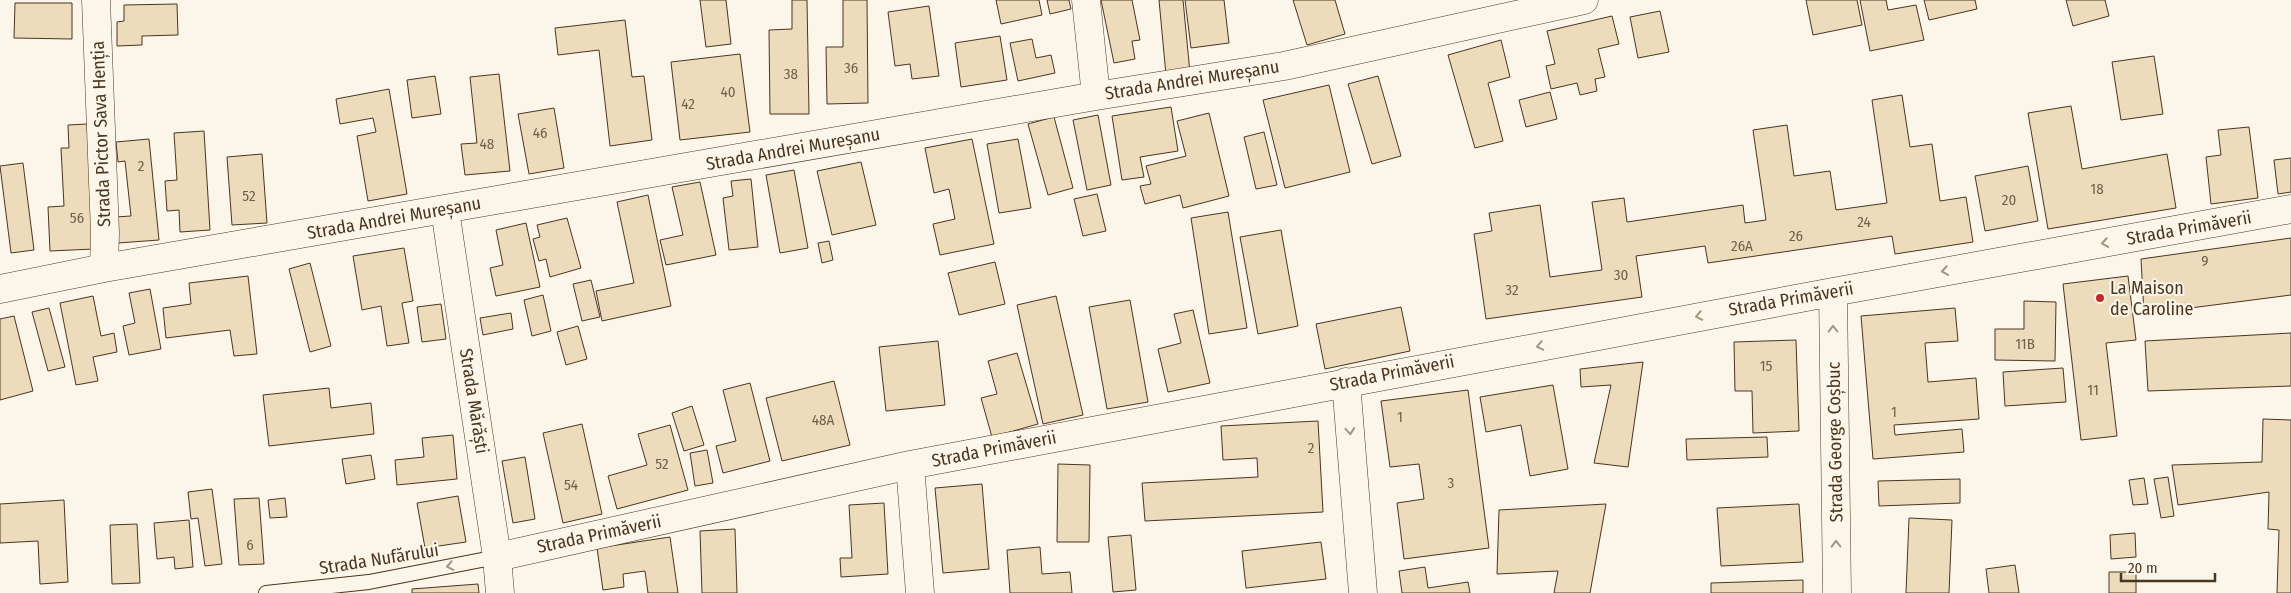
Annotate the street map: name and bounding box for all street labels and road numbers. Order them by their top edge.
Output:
street label: Strada Pictor Sava Henția [87,40,115,227]
street label: Strada Andrei Mureșanu [1103,55,1281,105]
street label: Strada Andrei Mureșanu [704,123,882,175]
street label: Strada Andrei Mureșanu [305,192,483,244]
street label: Strada Primăverii [2125,206,2253,250]
street label: Strada Primăverii [1727,277,1855,321]
street label: Strada Mărăști [455,347,493,455]
street label: Strada Primăverii [1328,350,1456,396]
street label: Strada George Coșbuc [1823,361,1847,523]
street label: Strada Primăverii [930,426,1058,472]
street label: Strada Primăverii [535,510,663,558]
street label: Strada Nufărului [318,539,440,579]

